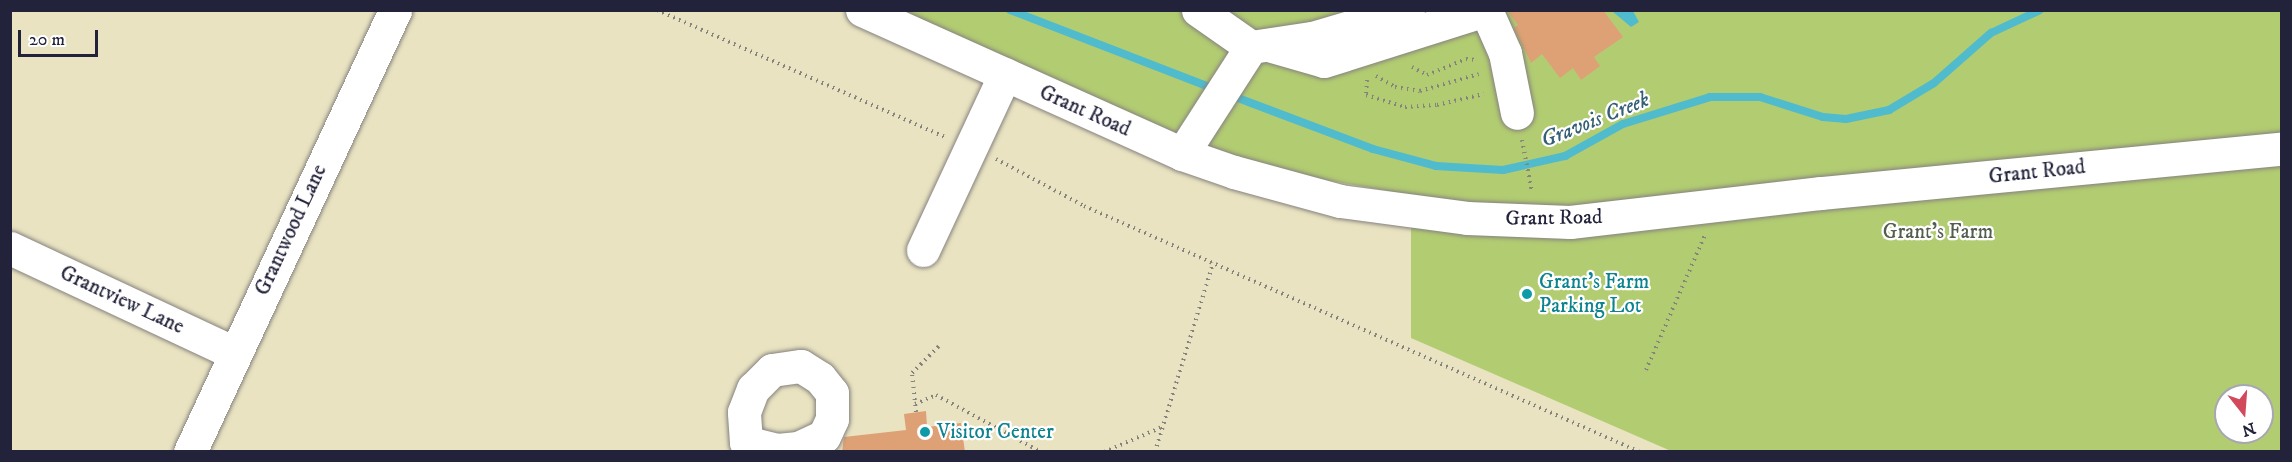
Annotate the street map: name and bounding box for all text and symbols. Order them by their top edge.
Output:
scale bar [21,18,100,56]
text: 20 m [29,29,65,51]
street label: Grant Road [1036,80,1134,142]
water label: Gravois Creek [1537,86,1653,154]
street label: Grant Road [1987,154,2087,190]
street label: Grantwood Lane [250,161,332,299]
street label: Grant Road [1505,205,1603,231]
park label: Grant's Farm [1883,219,1993,245]
street label: Grantview Lane [56,260,188,340]
place label: Grant's Farm Parking Lot [1539,269,1649,319]
marker: Grant's Farm Parking Lot [1520,287,1534,301]
north arrow [2214,384,2274,444]
text: N [2239,418,2258,441]
place label: Visitor Center [937,419,1054,445]
marker: Visitor Center [918,425,932,439]

